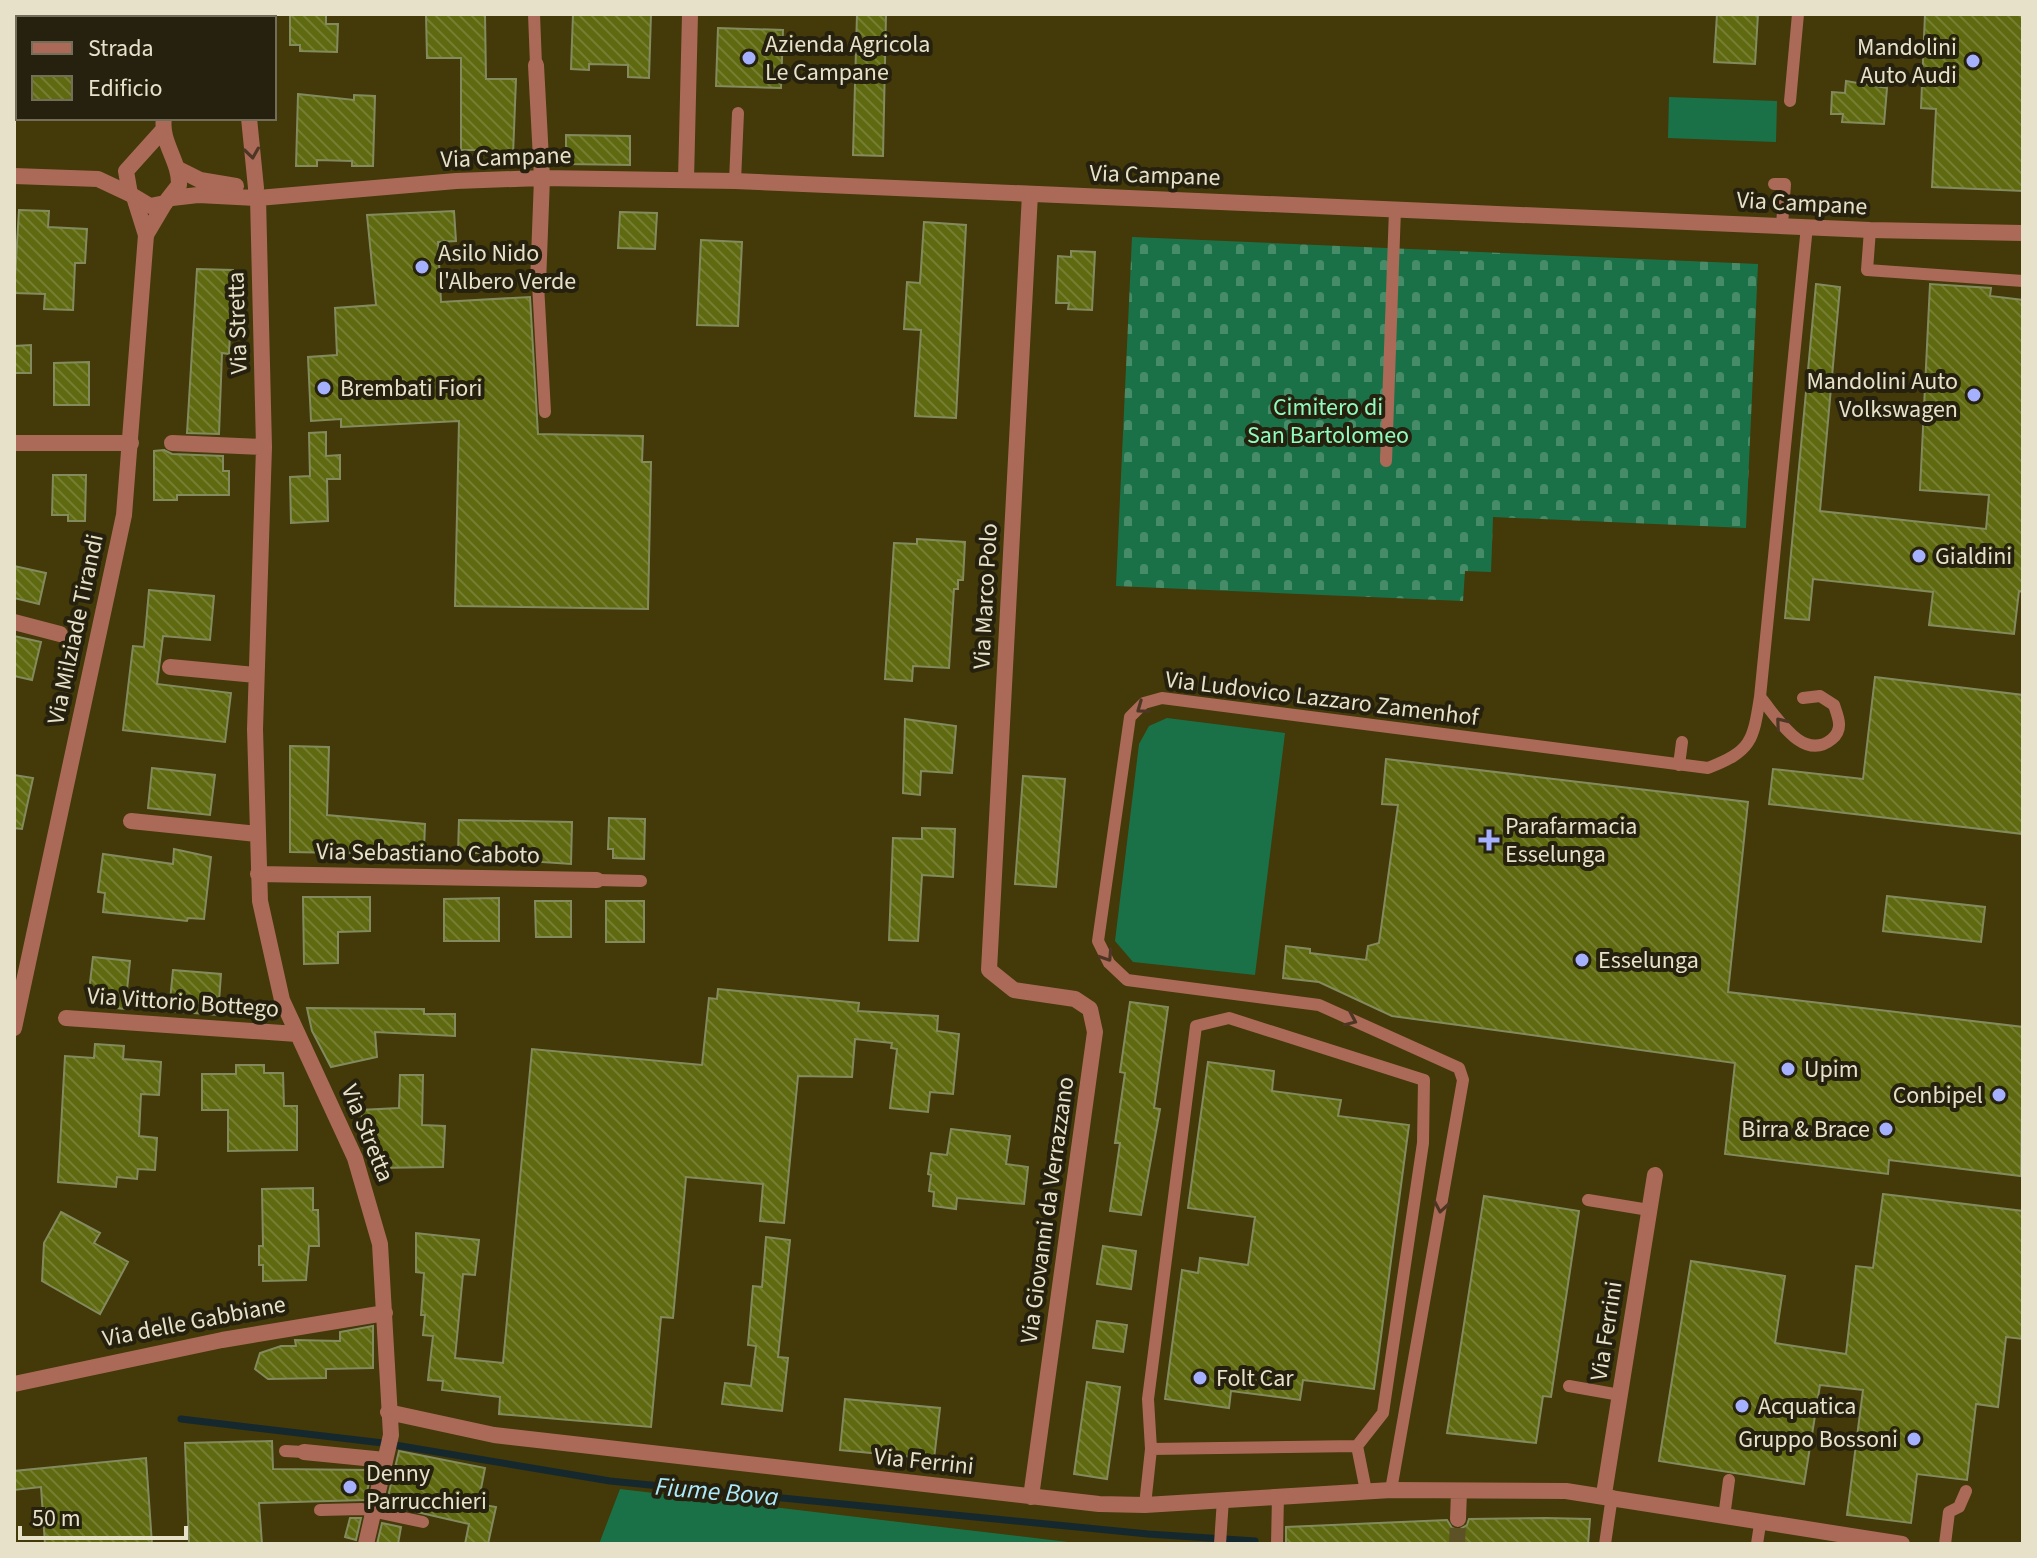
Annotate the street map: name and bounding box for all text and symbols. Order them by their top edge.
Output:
legend [16,16,276,120]
place label: Azienda Agricola Le Campane [765,27,930,90]
place label: Mandolini Auto Audi [1857,30,1957,93]
text: Strada [88,31,154,66]
marker: Azienda Agricola Le Campane [740,49,758,67]
marker: Mandolini Auto Audi [1964,52,1982,70]
text: Edificio [88,71,162,106]
street label: Via Campane [440,138,572,177]
one-way arrow [243,146,260,160]
street label: Via Campane [1089,156,1221,195]
street label: Via Campane [1736,183,1868,224]
place label: Asilo Nido l'Albero Verde [438,236,576,299]
marker: Asilo Nido l'Albero Verde [413,258,431,276]
street label: Via Stretta [218,271,257,375]
place label: Mandolini Auto Volkswagen [1806,364,1958,427]
place label: Brembati Fiori [340,371,483,406]
marker: Brembati Fiori [315,379,333,397]
marker: Mandolini Auto Volkswagen [1965,386,1983,404]
park label: Cimitero di San Bartolomeo [1247,390,1409,453]
street label: Via Marco Polo [964,522,1007,670]
street label: Via Milziade Tirandi [38,531,113,728]
place label: Gialdini [1935,539,2012,574]
marker: Gialdini [1910,547,1928,565]
street label: Via Ludovico Lazzaro Zamenhof [1163,662,1482,735]
one-way arrow [1136,698,1151,713]
one-way arrow [1777,717,1791,732]
place label: Parafarmacia Esselunga [1505,809,1637,872]
marker: Parafarmacia Esselunga [1480,831,1498,849]
street label: Via Sebastiano Caboto [316,834,540,873]
place label: Esselunga [1598,943,1699,978]
one-way arrow [1098,948,1113,962]
marker: Esselunga [1573,951,1591,969]
street label: Via Vittorio Bottego [86,978,280,1027]
one-way arrow [1343,1010,1357,1026]
place label: Upim [1804,1052,1859,1087]
marker: Upim [1779,1060,1797,1078]
street label: Via Giovanni da Verrazzano [1011,1074,1084,1346]
place label: Conbipel [1893,1078,1983,1113]
street label: Via Stretta [332,1079,403,1187]
marker: Conbipel [1990,1086,2008,1104]
place label: Birra & Brace [1741,1112,1870,1147]
marker: Birra & Brace [1877,1120,1895,1138]
one-way arrow [1434,1201,1451,1214]
street label: Via Ferrini [1581,1279,1632,1383]
street label: Via delle Gabbiane [100,1287,289,1356]
place label: Folt Car [1216,1361,1294,1396]
marker: Folt Car [1191,1369,1209,1387]
place label: Acquatica [1758,1389,1856,1424]
marker: Acquatica [1733,1397,1751,1415]
place label: Gruppo Bossoni [1738,1422,1898,1457]
marker: Gruppo Bossoni [1905,1430,1923,1448]
street label: Via Ferrini [872,1439,976,1484]
place label: Denny Parrucchieri [366,1456,487,1519]
water label: Fiume Bova [654,1468,780,1515]
marker: Denny Parrucchieri [341,1478,359,1496]
scale bar [20,1490,186,1540]
text: 50 m [32,1501,81,1536]

